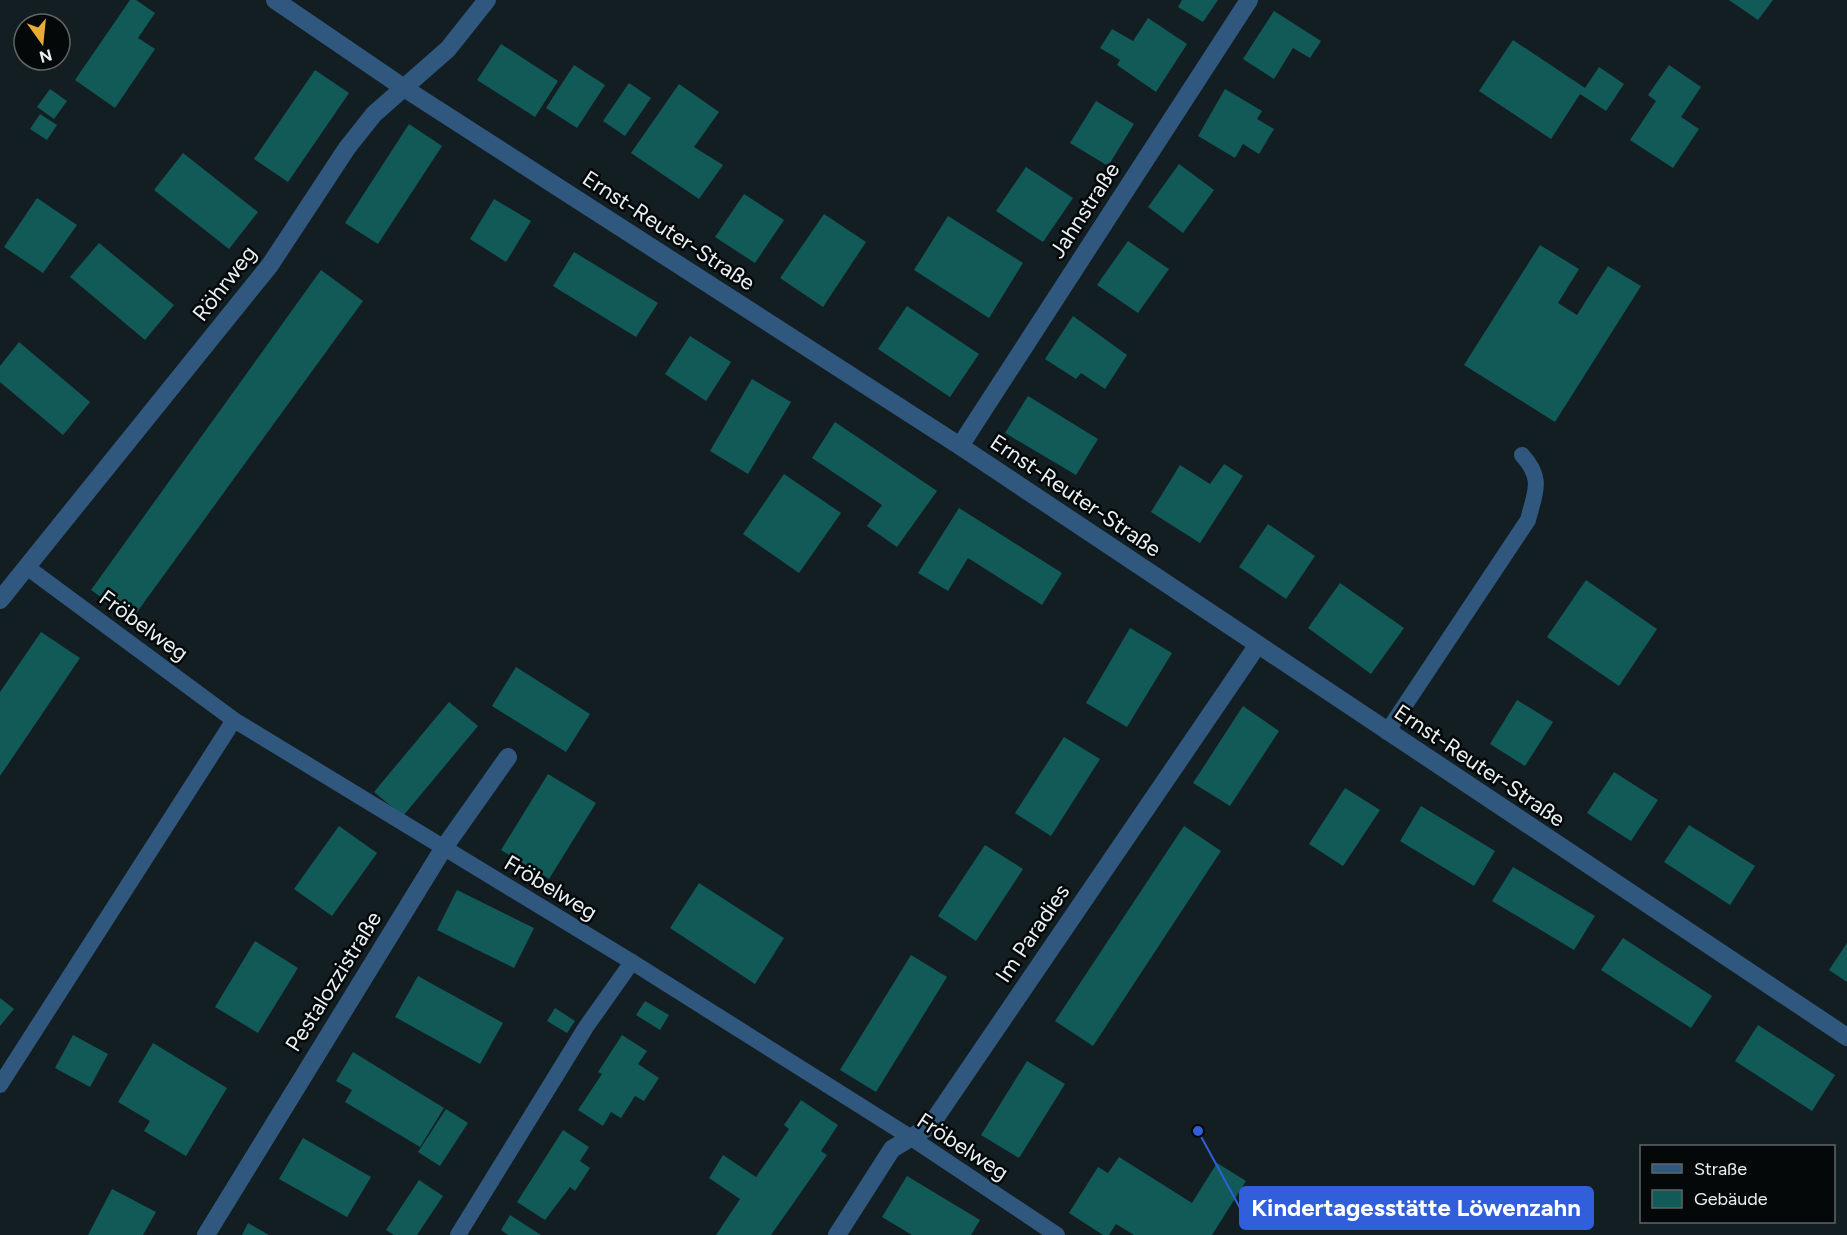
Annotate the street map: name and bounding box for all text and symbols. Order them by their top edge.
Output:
north arrow [12,12,72,72]
text: N [37,45,54,67]
street label: Jahnstraße [1043,157,1125,263]
street label: Ernst-Reuter-Straße [577,165,760,296]
street label: Röhrweg [187,240,262,326]
street label: Ernst-Reuter-Straße [985,428,1166,563]
street label: Fröbelweg [94,584,194,667]
street label: Ernst-Reuter-Straße [1389,698,1570,833]
street label: Fröbelweg [499,849,602,926]
street label: Im Paradies [990,879,1075,988]
street label: Pestalozzistraße [280,906,387,1056]
street label: Fröbelweg [912,1107,1014,1186]
legend [1640,1145,1835,1223]
text: Straße [1694,1158,1747,1180]
callout: Kindertagesstätte Löwenzahn [1240,1187,1593,1229]
text: Gebäude [1694,1188,1768,1210]
text: Kindertagesstätte Löwenzahn [1251,1193,1581,1222]

